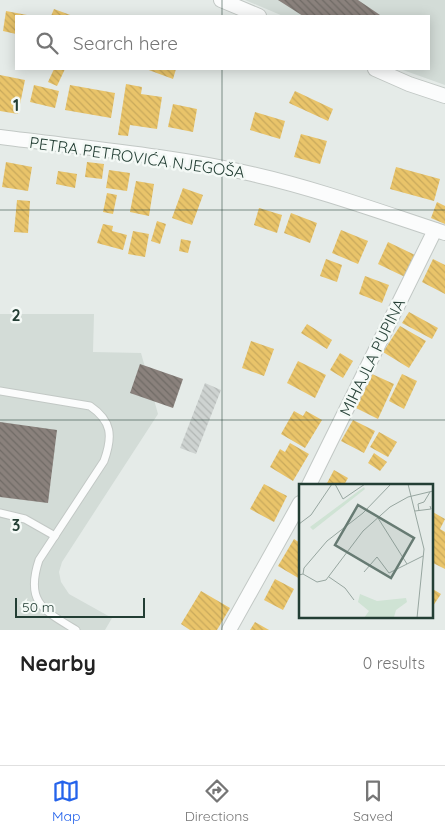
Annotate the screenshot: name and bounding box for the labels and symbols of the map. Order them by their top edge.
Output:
text: 1 [13,95,19,115]
street label: PETRA PETROVIĆA NJEGOŠA [28,132,246,182]
street label: MIHAJLA PUPINA [335,295,409,419]
text: 2 [11,305,21,325]
inset map [299,484,432,618]
text: 3 [12,515,20,535]
scale bar [15,595,145,618]

